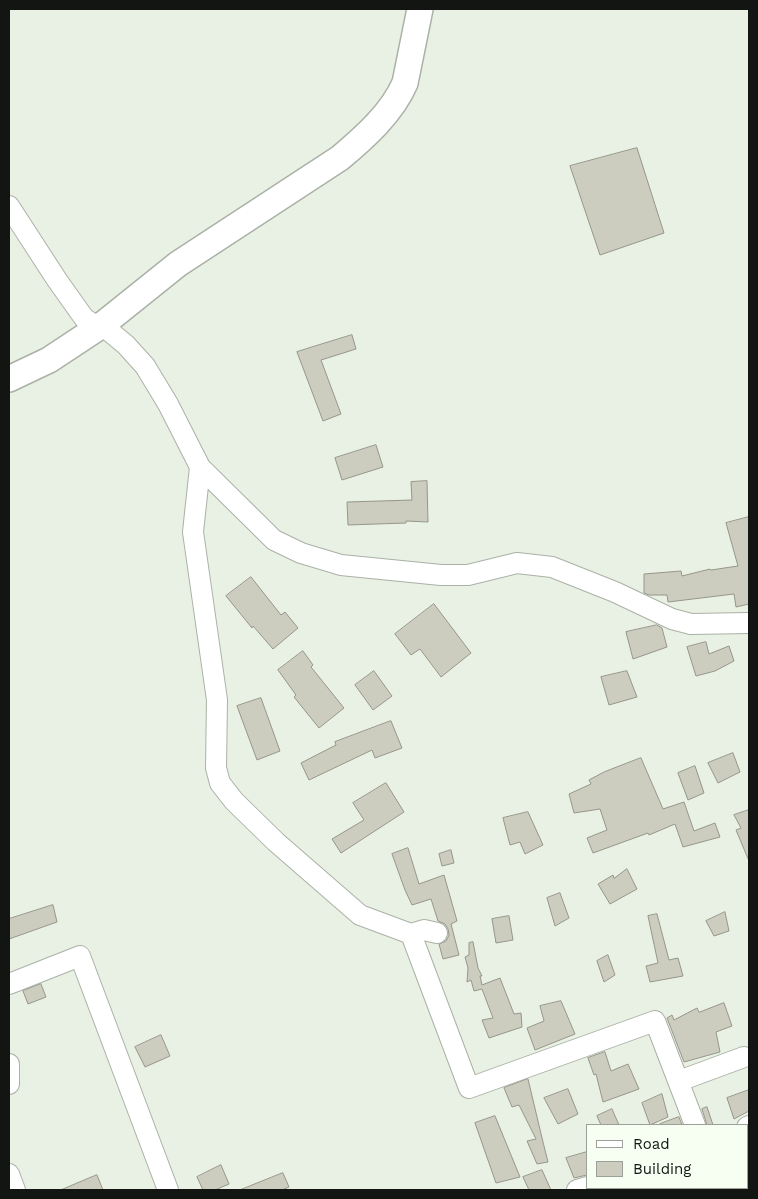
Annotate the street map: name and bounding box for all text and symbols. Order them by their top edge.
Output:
legend [586,1124,748,1189]
text: Road [633,1135,670,1153]
text: Building [633,1160,691,1178]

